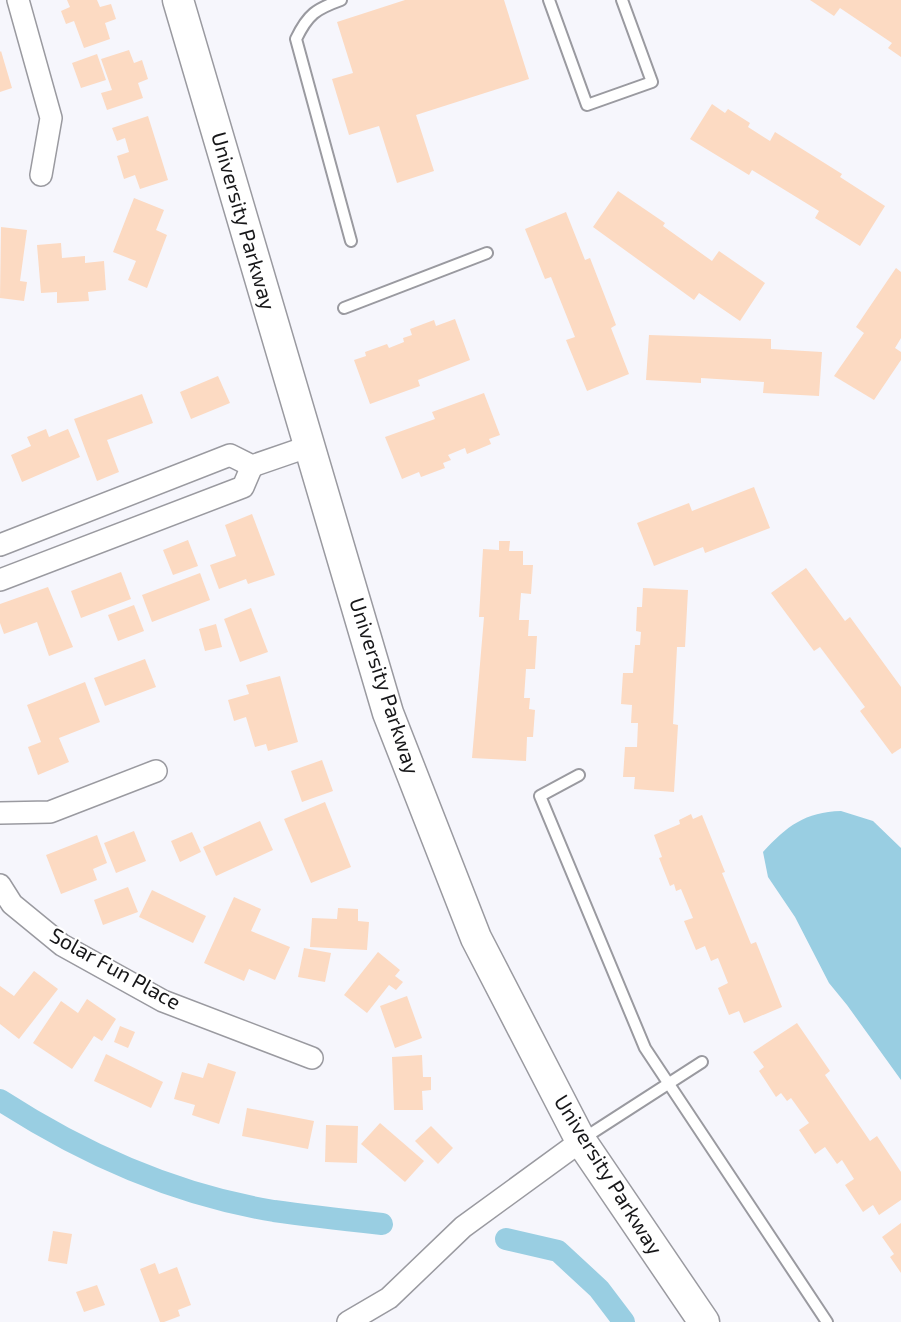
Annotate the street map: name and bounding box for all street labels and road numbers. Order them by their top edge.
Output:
street label: University Parkway [207,129,282,313]
street label: University Parkway [345,594,426,777]
street label: Solar Fun Place [46,921,185,1014]
street label: University Parkway [550,1090,669,1259]

